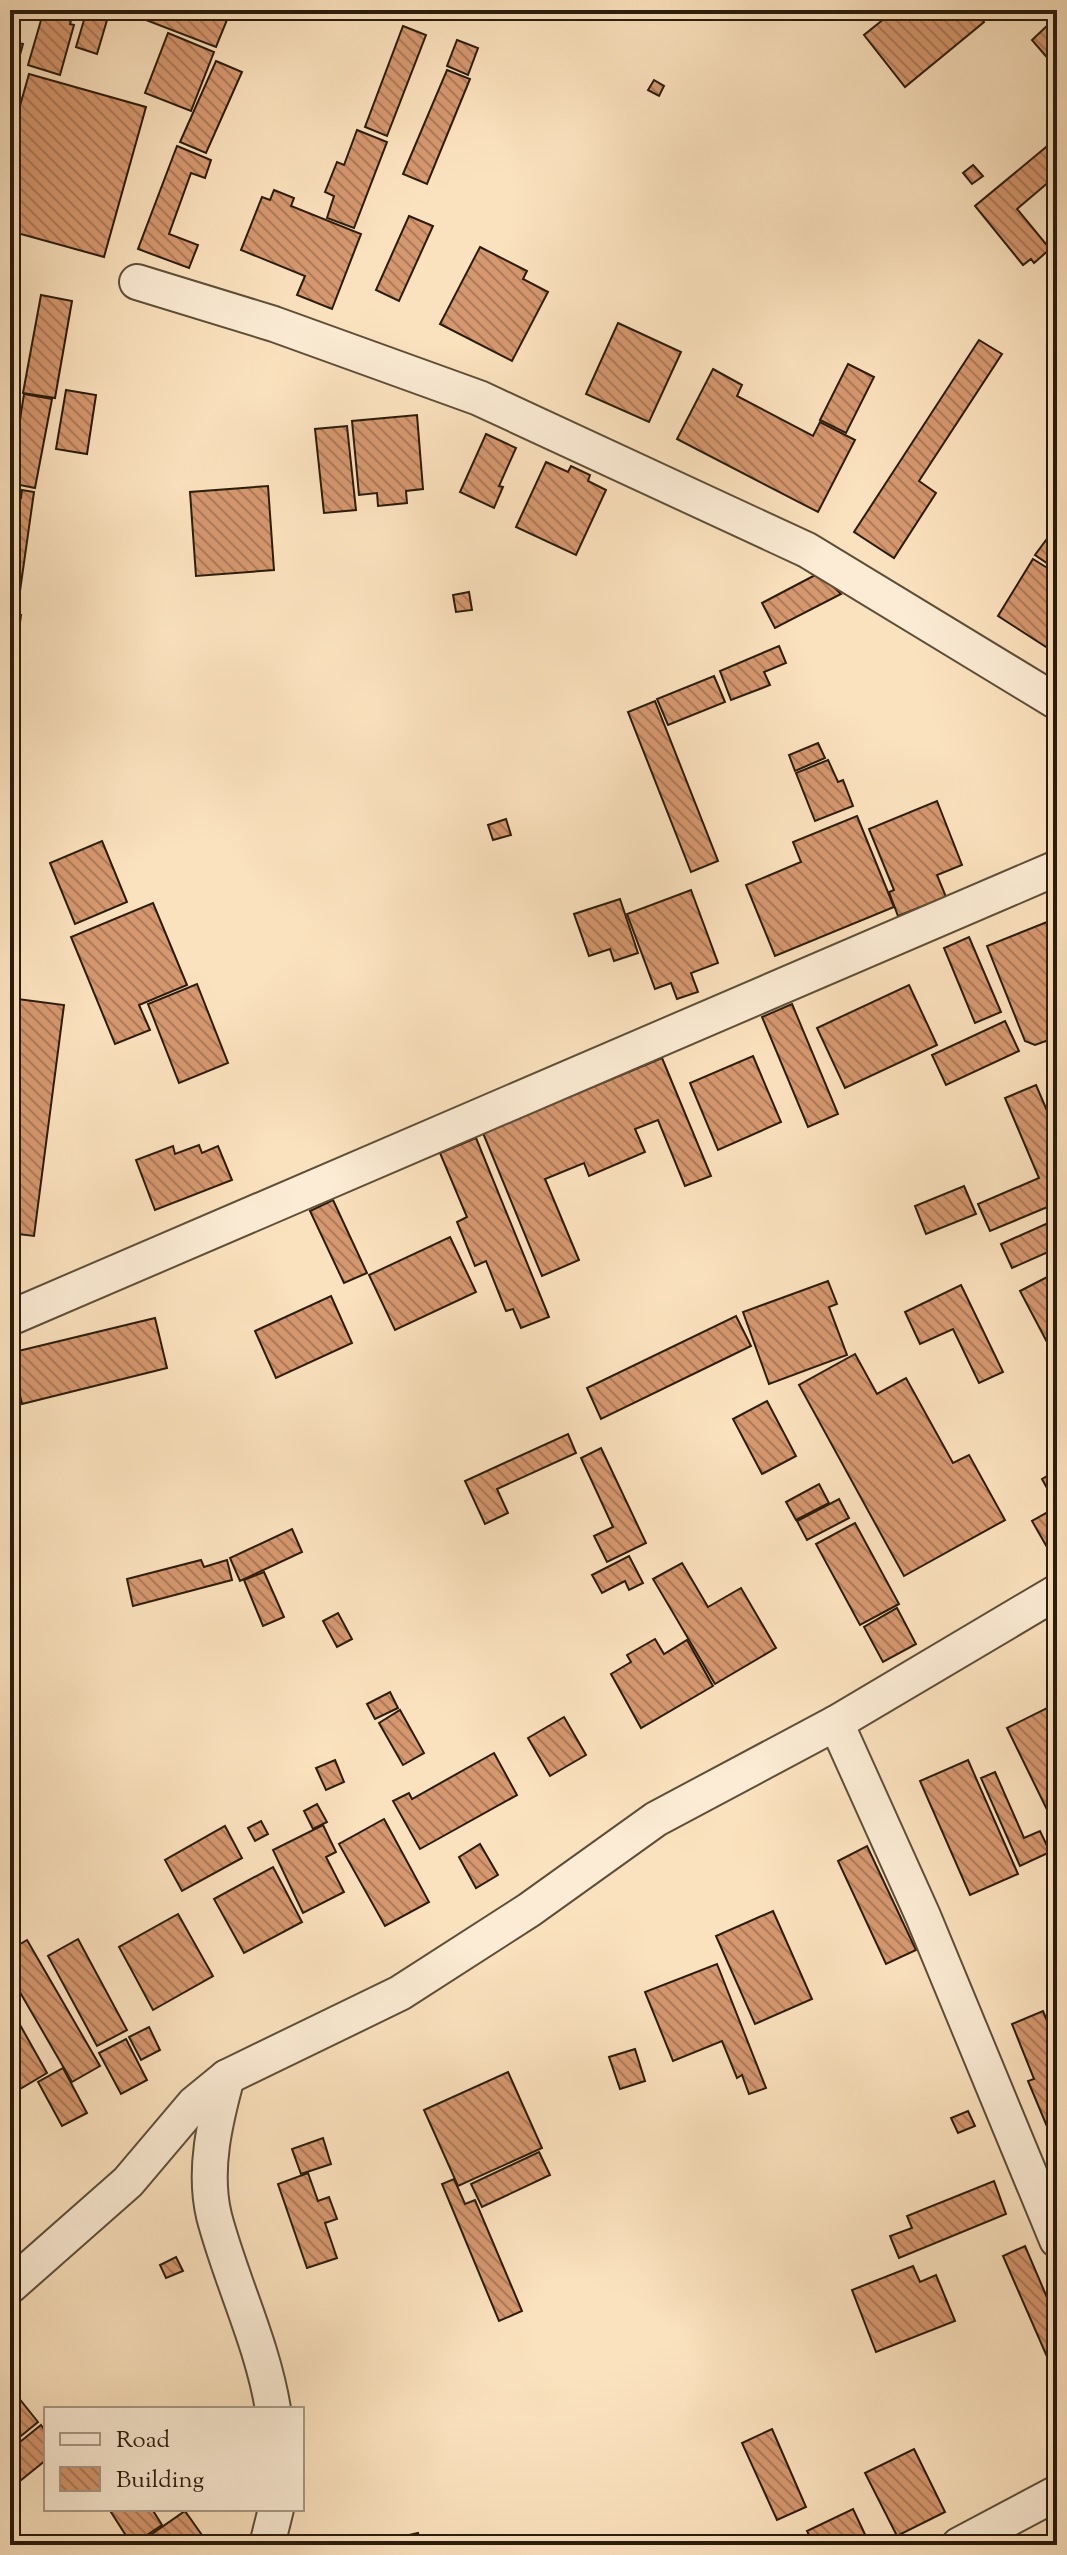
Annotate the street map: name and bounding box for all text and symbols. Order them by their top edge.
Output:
legend [44,2407,304,2511]
text: Road [116,2424,170,2458]
text: Building [116,2464,205,2498]

